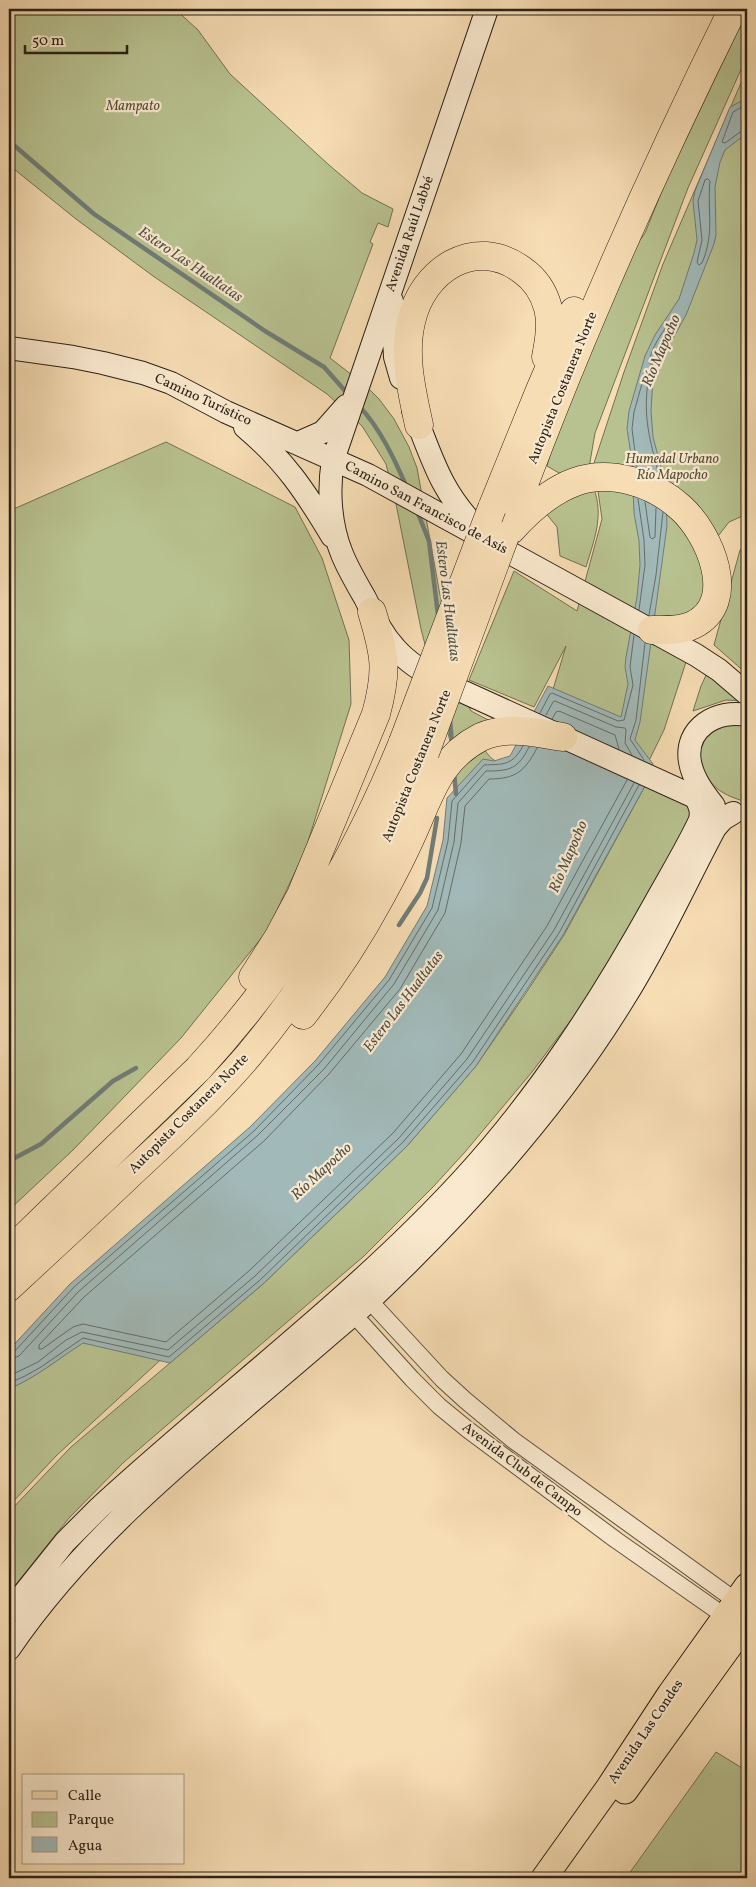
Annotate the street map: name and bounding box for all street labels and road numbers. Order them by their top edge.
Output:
street label: Avenida Raúl Labbé [381,173,439,294]
street label: Autopista Costanera Norte [524,309,602,467]
street label: Camino Turístico [151,369,255,431]
street label: Camino San Francisco de Asís [341,457,511,559]
street label: Autopista Costanera Norte [378,687,456,845]
street label: Autopista Costanera Norte [125,1049,254,1178]
street label: Avenida Club de Campo [458,1418,586,1522]
street label: Avenida Las Condes [604,1676,688,1788]

